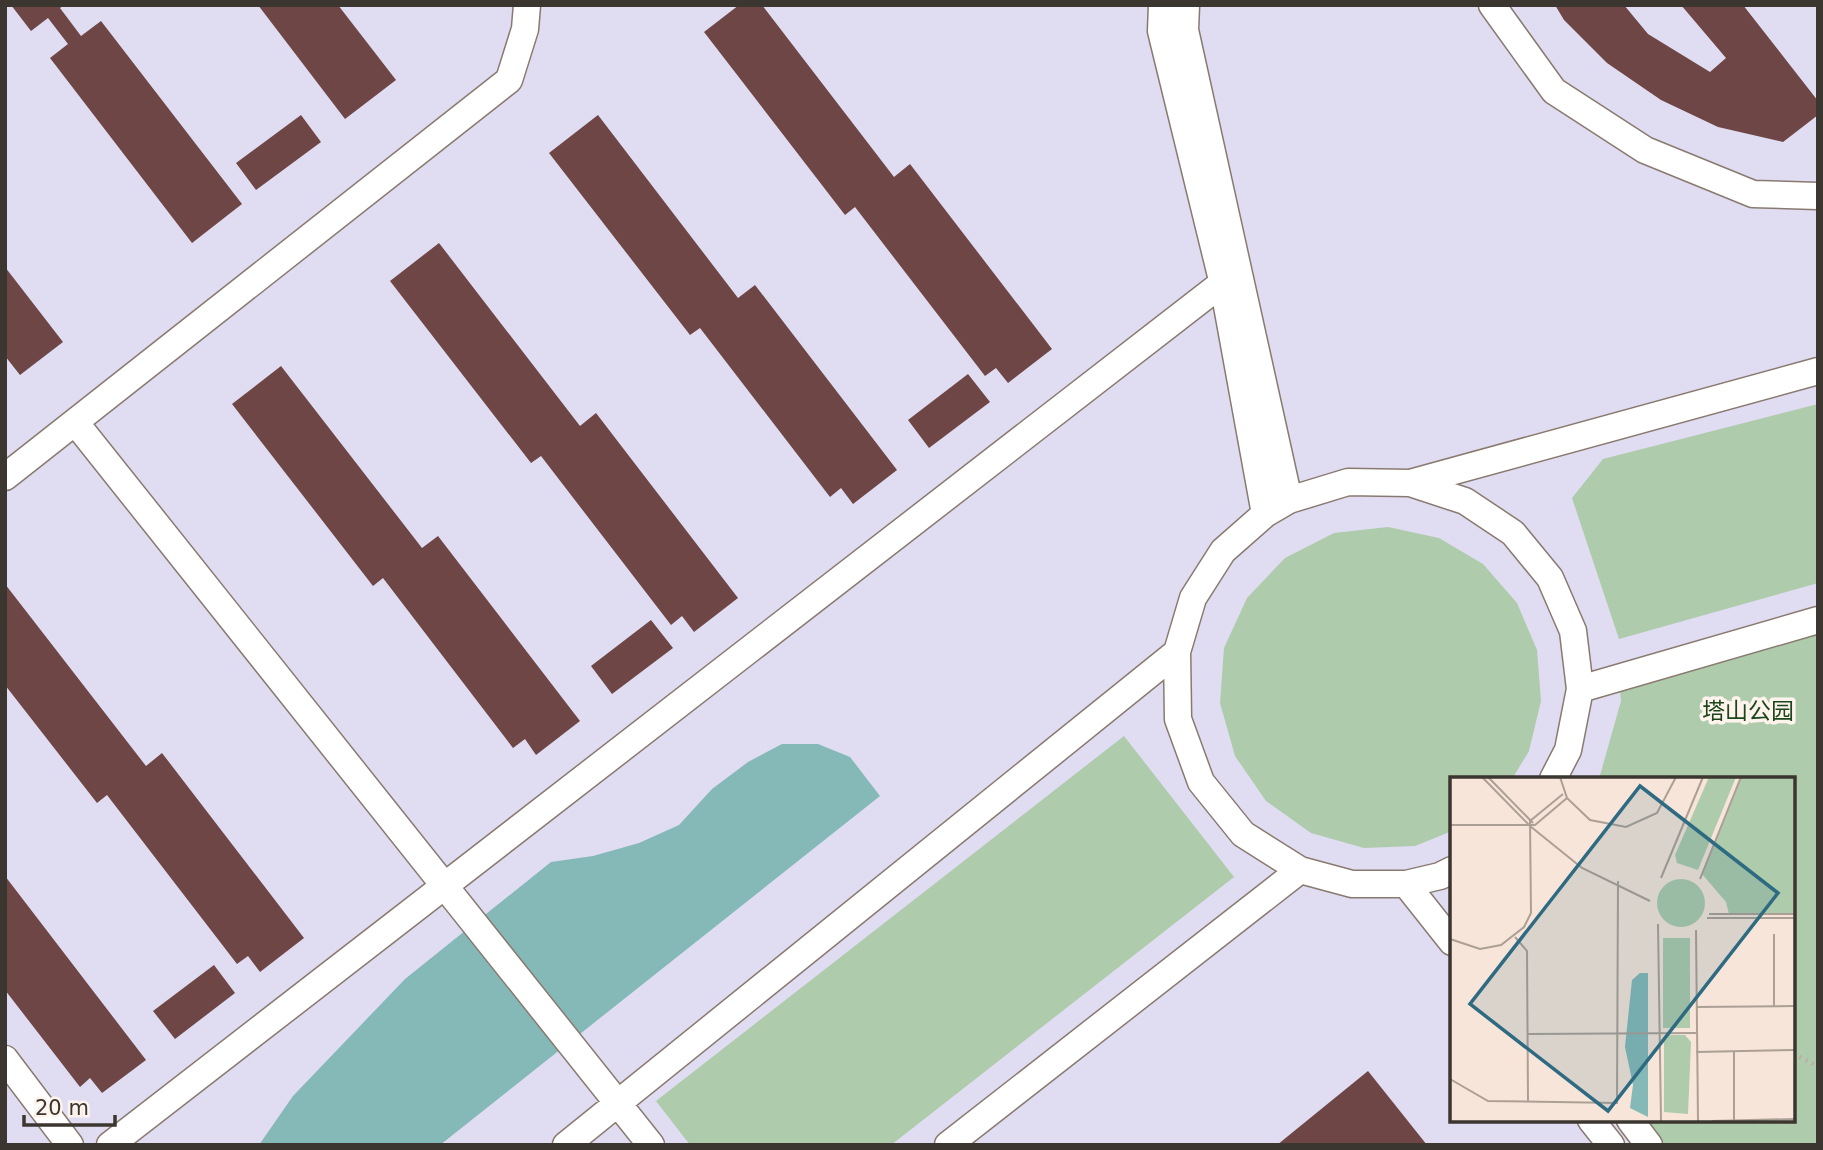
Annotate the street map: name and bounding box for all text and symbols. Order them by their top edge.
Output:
park label: 塔山公园 [1702,698,1794,724]
inset map [1450,777,1795,1122]
scale bar [24,1084,116,1128]
text: 20 m [35,1096,89,1120]

